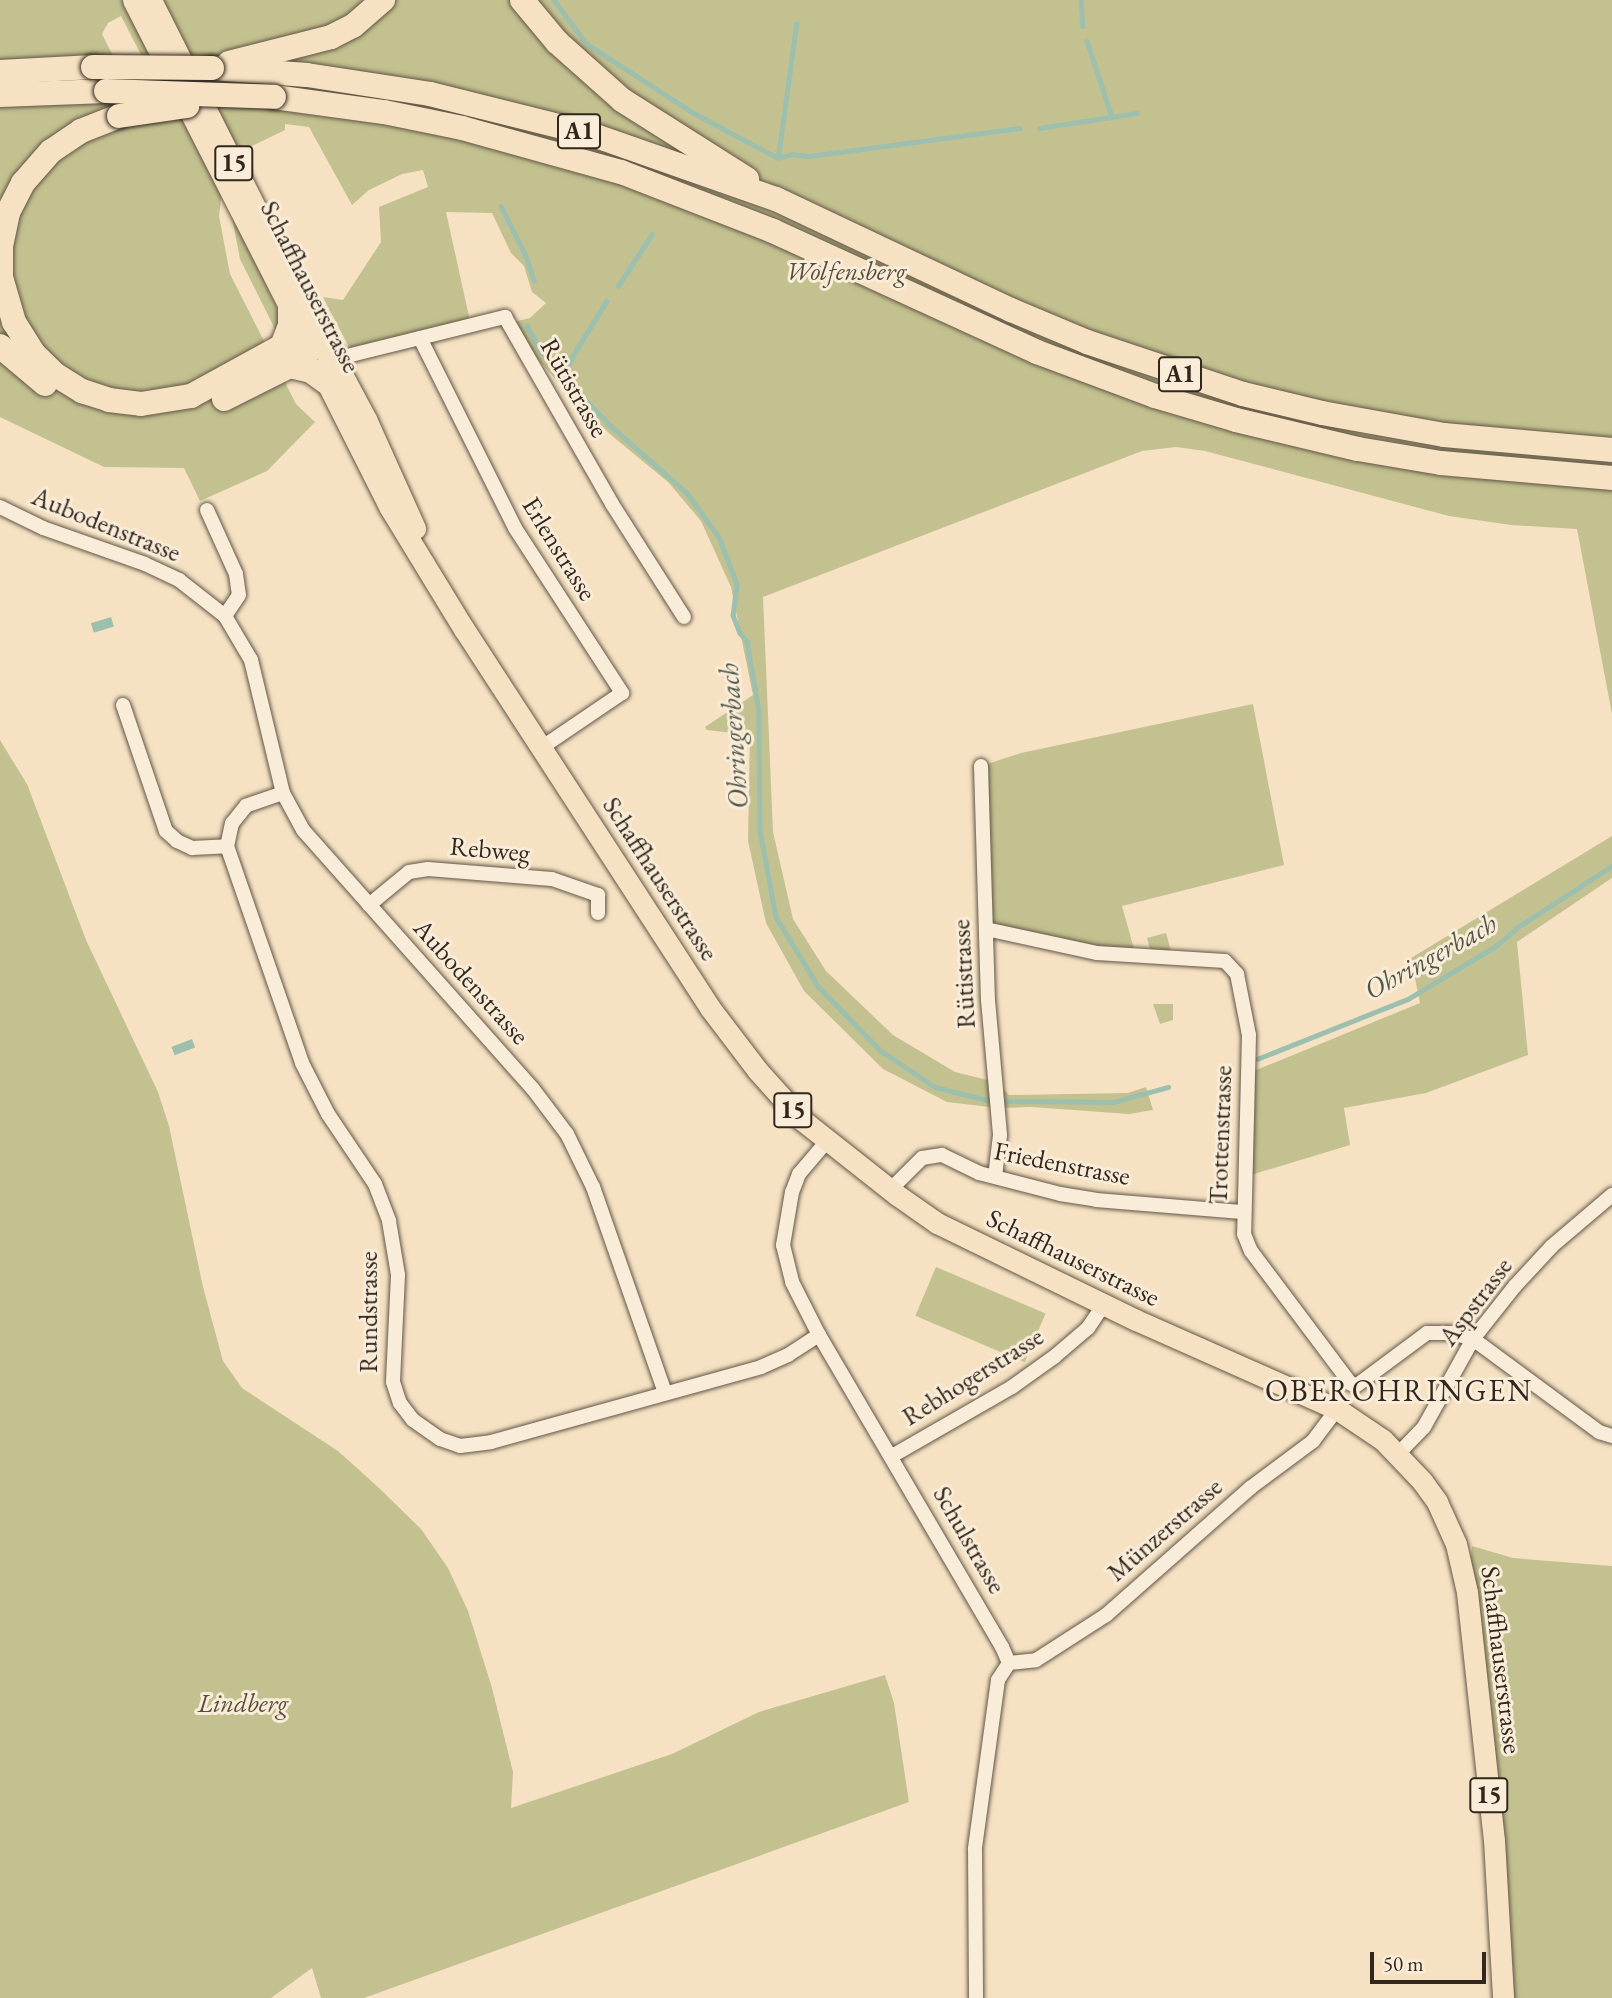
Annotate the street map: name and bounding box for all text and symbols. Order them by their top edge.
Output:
road number: A1 [556,110,602,152]
road number: 15 [213,142,255,183]
street label: Schaffhauserstrasse [253,196,367,378]
park label: Wolfensberg [786,256,906,288]
street label: Rütistrasse [533,333,615,443]
road number: A1 [1157,354,1203,394]
street label: Aubodenstrasse [27,481,185,569]
street label: Erlenstrasse [515,492,603,606]
water label: Ohringerbach [711,662,755,810]
street label: Schaffhauserstrasse [596,791,724,967]
street label: Rebweg [449,831,531,869]
water label: Ohringerbach [1358,906,1502,1006]
street label: Aubodenstrasse [407,913,535,1051]
street label: Rütistrasse [946,919,982,1029]
street label: Trottenstrasse [1203,1065,1239,1205]
road number: 15 [772,1090,814,1130]
street label: Friedenstrasse [991,1136,1133,1192]
street label: Schaffhauserstrasse [981,1203,1165,1313]
street label: Rundstrasse [353,1251,385,1373]
street label: Aspstrasse [1433,1252,1519,1352]
street label: Rebhogerstrasse [897,1321,1049,1433]
district label: OBEROHRINGEN [1267,1373,1531,1409]
street label: Münzerstrasse [1101,1472,1229,1588]
street label: Schulstrasse [926,1481,1012,1599]
street label: Schaffhauserstrasse [1474,1564,1528,1756]
park label: Lindberg [198,1688,288,1720]
road number: 15 [1468,1775,1510,1816]
scale bar [1374,1938,1490,1982]
text: 50 m [1383,1950,1424,1977]

